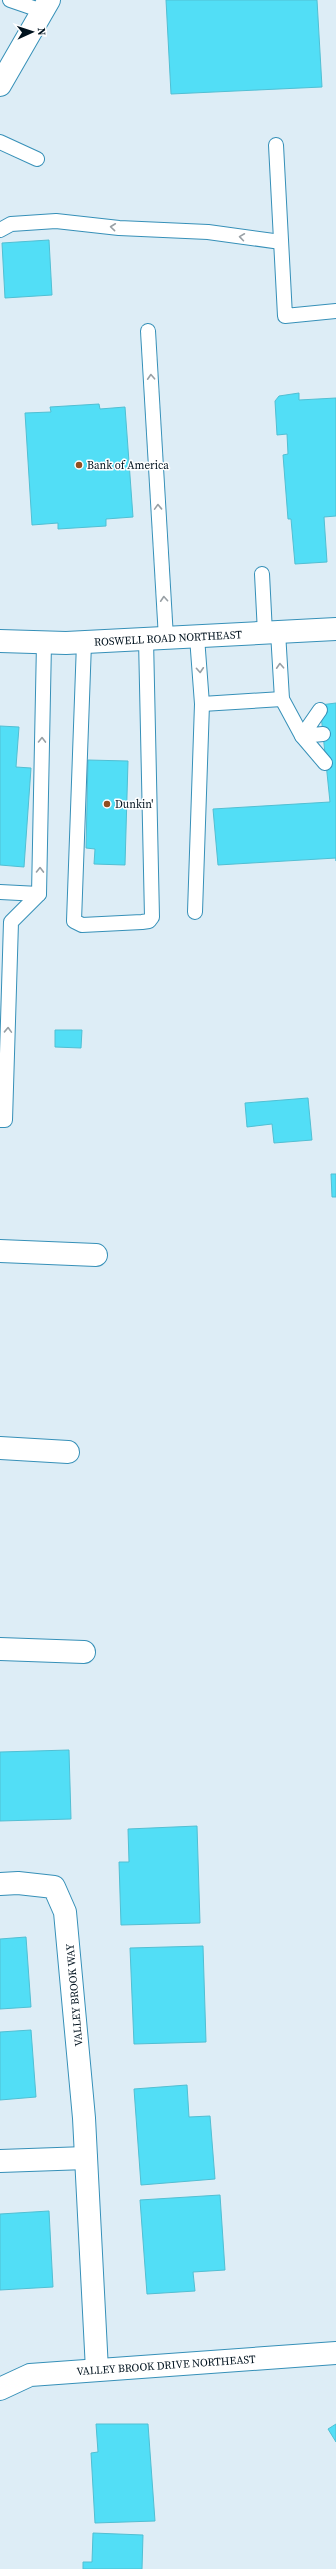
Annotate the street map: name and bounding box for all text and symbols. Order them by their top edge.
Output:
north arrow [12,12,52,52]
text: N [34,27,49,36]
one-way arrow [109,223,116,232]
one-way arrow [239,233,245,242]
one-way arrow [147,374,156,380]
place label: Bank of America [87,458,169,473]
marker: Bank of America [74,460,84,470]
one-way arrow [154,504,163,510]
one-way arrow [159,596,168,602]
street label: ROSWELL ROAD NORTHEAST [94,627,243,650]
one-way arrow [276,663,284,669]
one-way arrow [195,667,204,673]
one-way arrow [38,737,46,743]
place label: Dunkin' [115,797,153,812]
marker: Dunkin' [102,799,112,809]
one-way arrow [36,867,44,873]
one-way arrow [3,1027,12,1033]
street label: VALLEY BROOK WAY [63,1943,86,2047]
street label: VALLEY BROOK DRIVE NORTHEAST [76,2352,256,2379]

